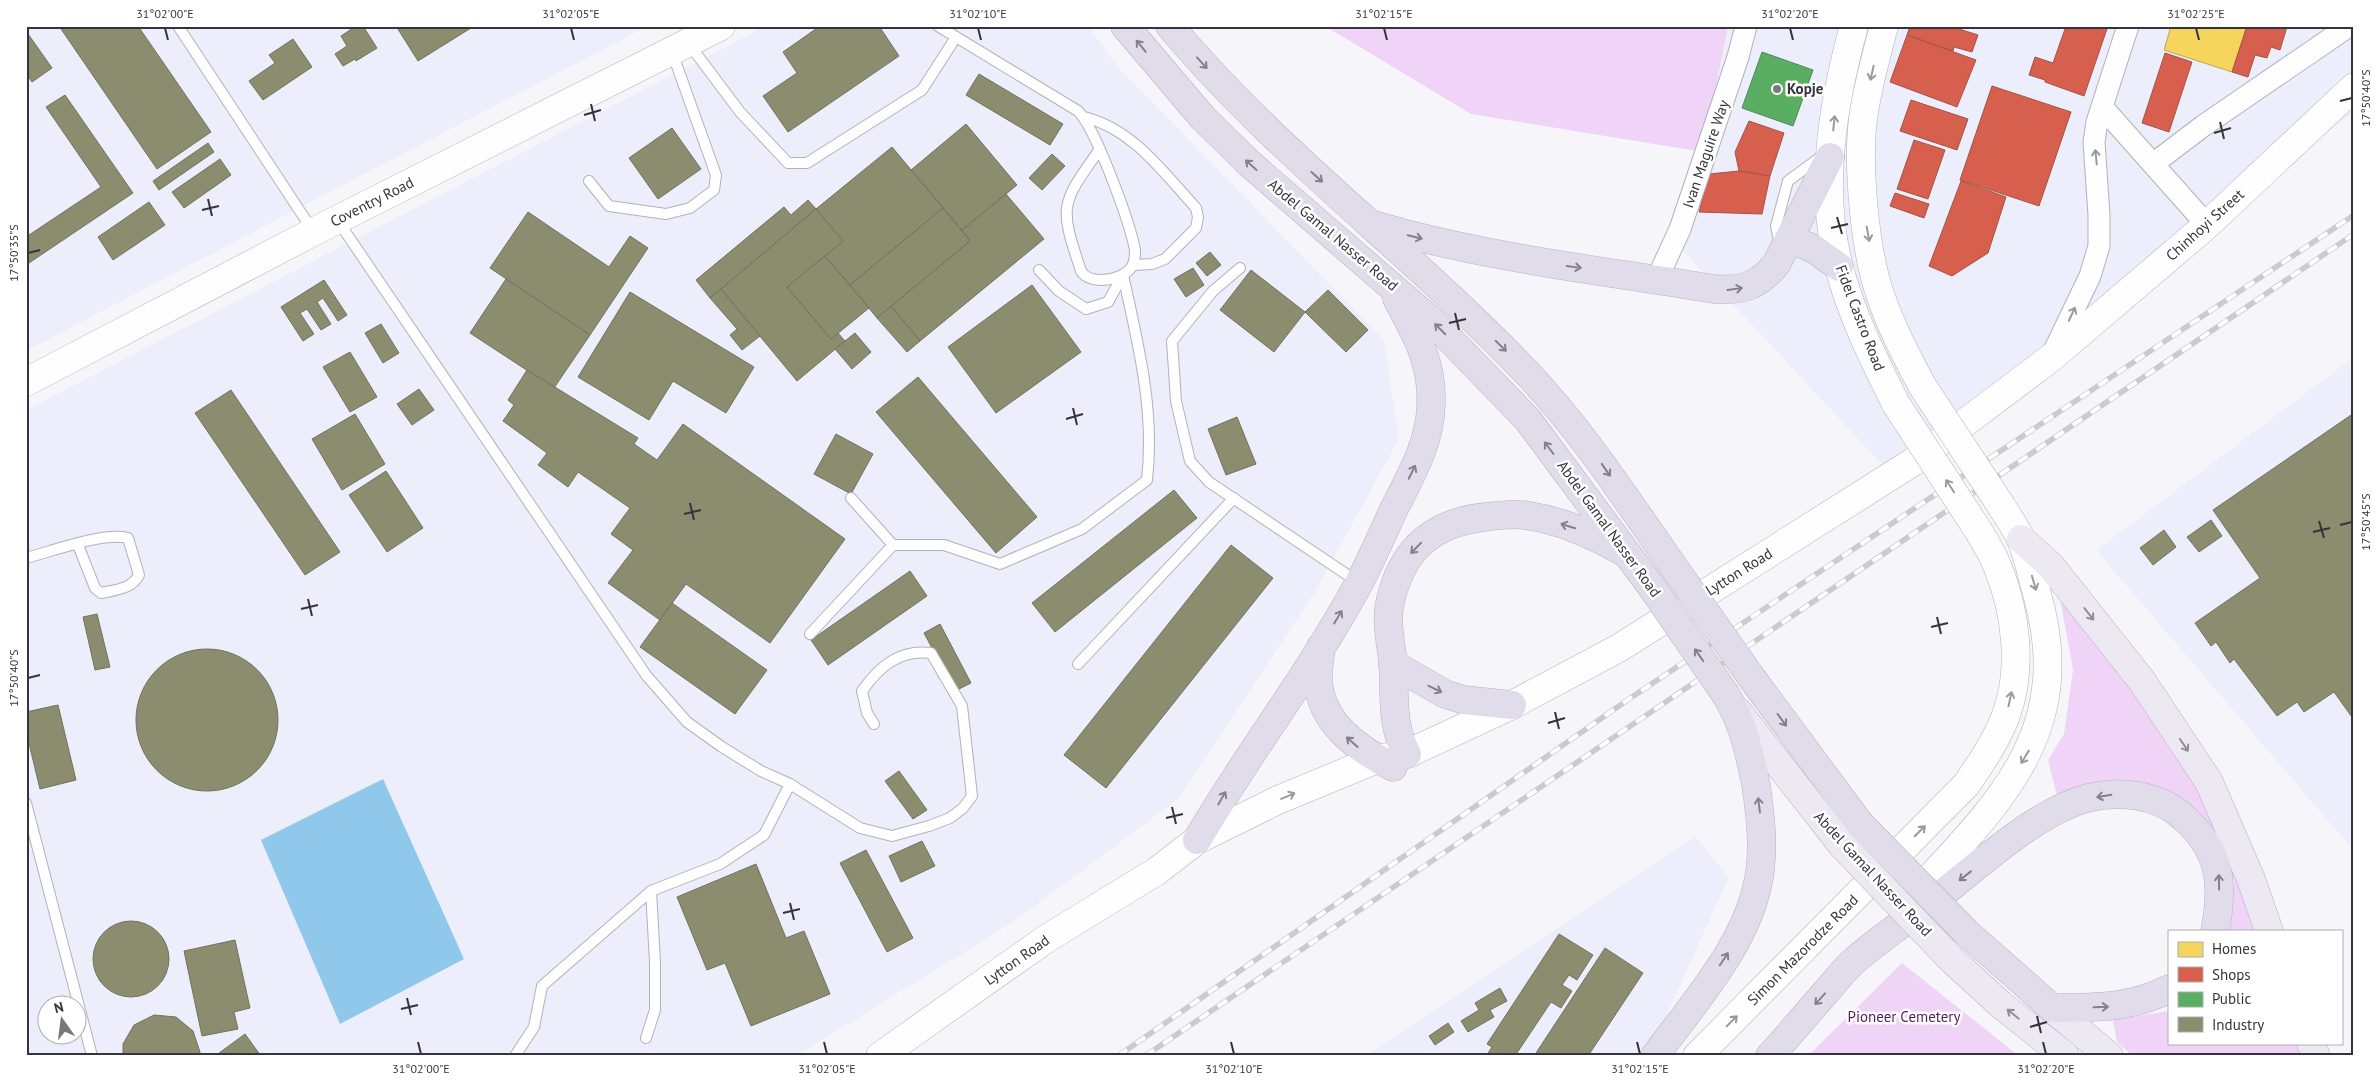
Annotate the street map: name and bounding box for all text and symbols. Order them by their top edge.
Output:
text: 31°02'00"E [136,6,194,21]
text: 31°02'05"E [542,6,600,21]
text: 31°02'10"E [949,6,1007,21]
text: 31°02'15"E [1355,6,1413,21]
text: 31°02'20"E [1761,6,1819,21]
text: 31°02'25"E [2167,6,2225,21]
one-way arrow [1135,40,1146,53]
one-way arrow [1196,56,1207,69]
one-way arrow [1867,65,1876,81]
text: 17°50'40"S [2358,69,2373,127]
place label: Kopje [1787,79,1824,98]
marker: Kopje [1771,83,1783,95]
street label: Ivan Maguire Way [1678,97,1733,211]
one-way arrow [1829,115,1838,131]
one-way arrow [2091,149,2100,165]
one-way arrow [1244,159,1257,171]
one-way arrow [1310,171,1323,183]
street label: Coventry Road [327,172,417,231]
street label: Abdel Gamal Nasser Road [1264,175,1402,295]
street label: Chinhoyi Street [2162,185,2248,265]
text: 17°50'35"S [6,224,21,282]
one-way arrow [1864,226,1874,242]
one-way arrow [1406,233,1422,242]
street label: Fidel Castro Road [1832,262,1889,373]
one-way arrow [1566,263,1582,273]
one-way arrow [1726,283,1742,293]
one-way arrow [2068,307,2077,322]
one-way arrow [1434,322,1446,335]
one-way arrow [1495,340,1507,353]
one-way arrow [1544,442,1555,455]
street label: Abdel Gamal Nasser Road [1553,457,1665,601]
one-way arrow [1601,463,1611,477]
one-way arrow [1407,465,1417,480]
one-way arrow [1945,479,1955,493]
text: 17°50'45"S [2358,493,2373,551]
one-way arrow [1560,521,1576,531]
one-way arrow [1410,542,1422,554]
street label: Lytton Road [1702,544,1776,600]
one-way arrow [2029,575,2039,591]
one-way arrow [2083,607,2094,620]
one-way arrow [1334,611,1344,625]
one-way arrow [1694,648,1704,662]
text: 17°50'40"S [6,649,21,707]
one-way arrow [1427,685,1442,694]
one-way arrow [2006,691,2015,707]
one-way arrow [1777,713,1787,727]
one-way arrow [1345,736,1358,747]
one-way arrow [2179,738,2189,752]
one-way arrow [2019,750,2029,764]
one-way arrow [1217,791,1227,806]
one-way arrow [1280,791,1295,800]
one-way arrow [2096,791,2112,801]
one-way arrow [1754,797,1764,813]
street label: Abdel Gamal Nasser Road [1810,807,1936,940]
one-way arrow [1914,825,1926,838]
one-way arrow [1959,871,1972,882]
one-way arrow [2214,875,2224,891]
street label: Simon Mazorodze Road [1743,890,1862,1009]
street label: Lytton Road [980,930,1053,989]
legend [2168,930,2342,1044]
text: Homes [2212,939,2256,958]
one-way arrow [1719,952,1729,966]
text: Shops [2212,965,2251,984]
text: Public [2212,989,2251,1008]
one-way arrow [1814,993,1826,1006]
north arrow [38,994,88,1044]
text: N [52,998,65,1017]
one-way arrow [2092,1002,2108,1011]
park label: Pioneer Cemetery [1848,1007,1960,1026]
one-way arrow [2007,1009,2020,1020]
one-way arrow [1726,1015,1738,1027]
text: Industry [2212,1015,2264,1034]
text: 31°02'00"E [392,1061,450,1076]
text: 31°02'05"E [798,1061,856,1076]
text: 31°02'10"E [1205,1061,1263,1076]
text: 31°02'15"E [1611,1061,1669,1076]
text: 31°02'20"E [2017,1061,2075,1076]

